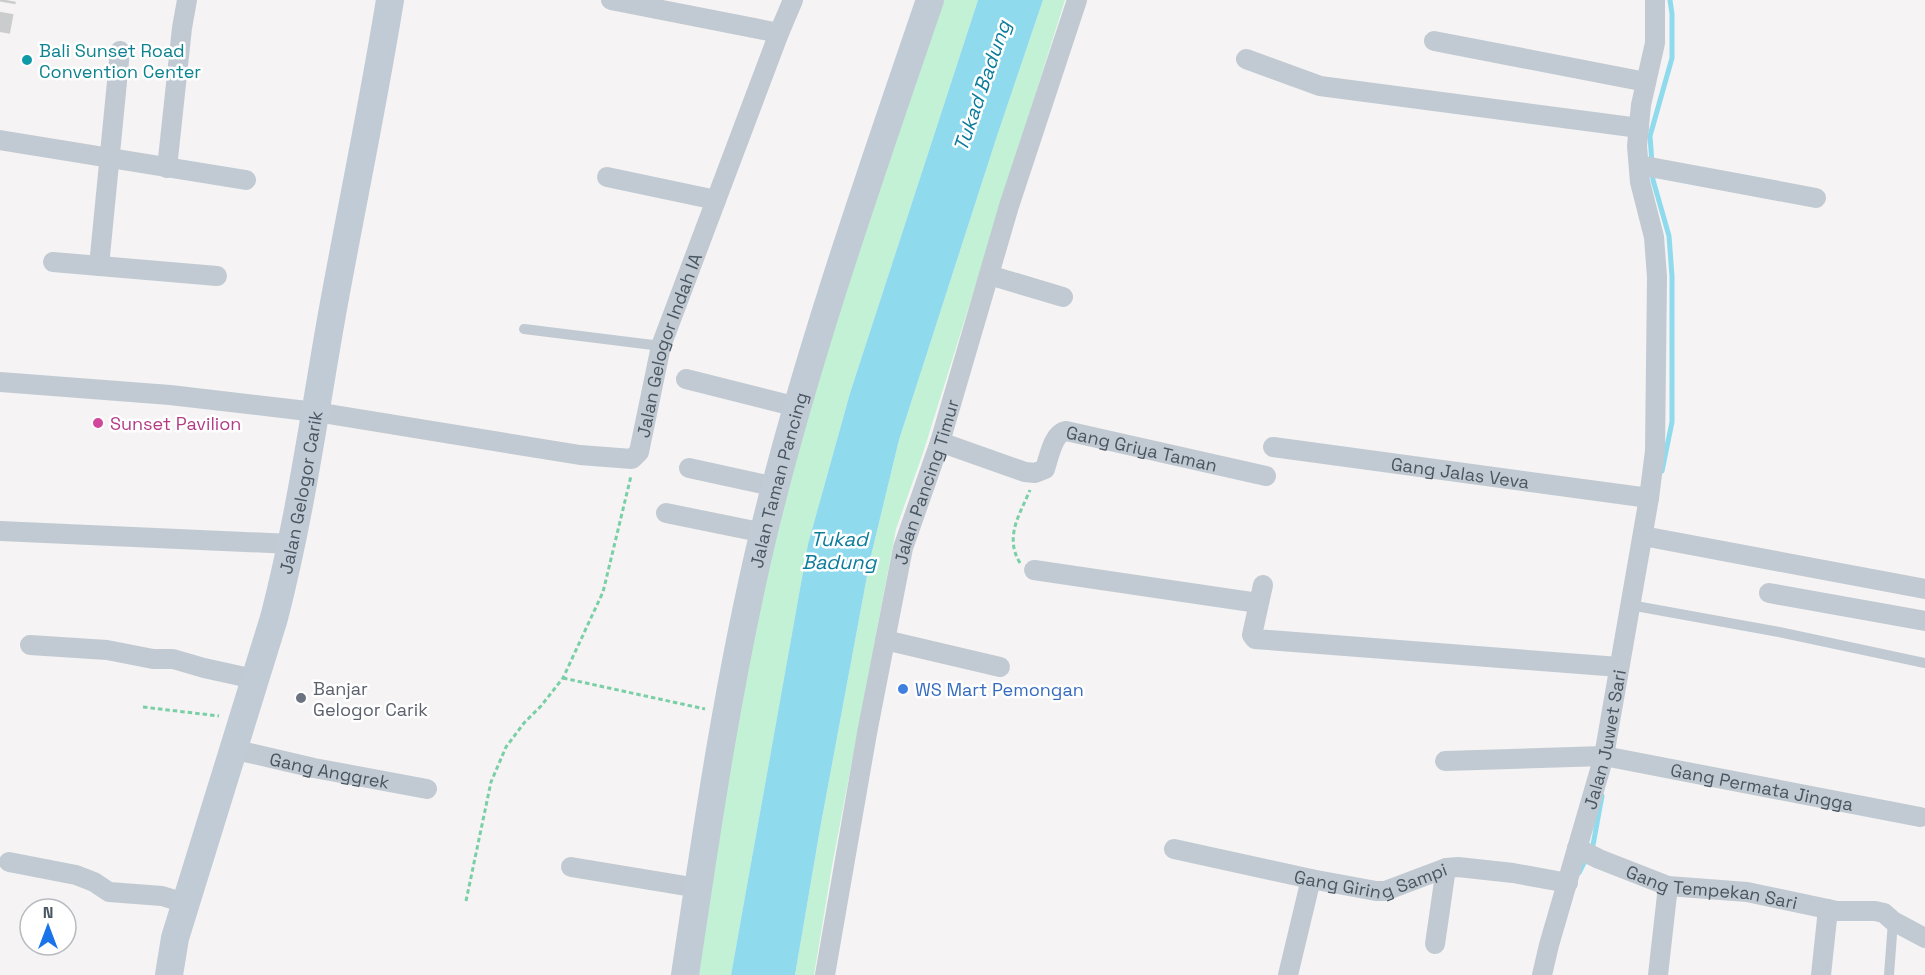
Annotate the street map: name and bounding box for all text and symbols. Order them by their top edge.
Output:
water label: Tukad Badung [947,16,1017,155]
place label: Bali Sunset Road Convention Center [39,39,201,83]
marker: Bali Sunset Road Convention Center [20,53,34,67]
street label: Jalan Gelogor Indah IA [631,250,707,440]
street label: Jalan Taman Pancing [744,389,812,570]
street label: Jalan Pancing Timur [889,396,963,567]
street label: Jalan Gelogor Carik [274,408,327,576]
place label: Sunset Pavilion [110,412,241,435]
marker: Sunset Pavilion [91,416,105,430]
street label: Gang Griya Taman [1064,420,1220,476]
street label: Gang Jalas Veva [1390,452,1531,493]
water label: Tukad Badung [802,526,877,575]
street label: Jalan Juwet Sari [1578,668,1630,812]
place label: Banjar Gelogor Carik [313,677,428,721]
place label: WS Mart Pemongan [915,678,1084,701]
marker: WS Mart Pemongan [896,682,910,696]
marker: Banjar Gelogor Carik [294,691,308,705]
street label: Gang Anggrek [268,747,392,793]
street label: Gang Permata Jingga [1669,758,1855,815]
street label: Gang Giring Sampi [1292,857,1450,903]
street label: Gang Tempekan Sari [1623,859,1800,914]
north arrow [18,897,78,957]
text: N [43,902,53,923]

